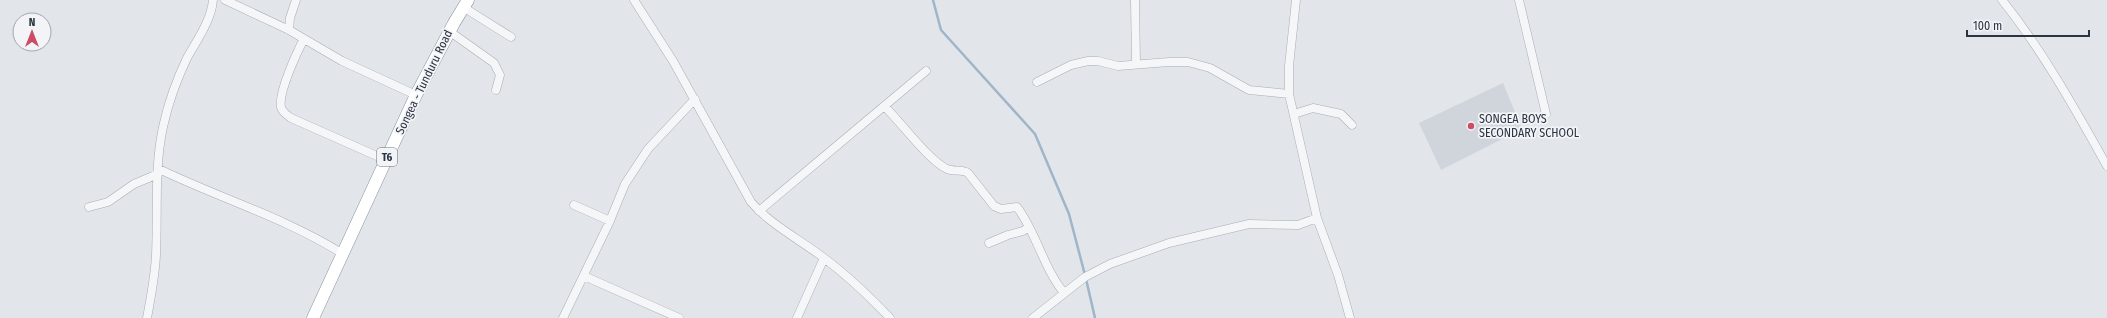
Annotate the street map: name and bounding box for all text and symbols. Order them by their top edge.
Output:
north arrow [12,12,52,52]
scale bar [1967,12,2089,38]
text: N [29,16,35,29]
text: 100 m [1973,19,2002,33]
street label: Songea - Tunduru Road [393,28,455,136]
place label: SONGEA BOYS SECONDARY SCHOOL [1479,112,1580,140]
marker: SONGEA BOYS SECONDARY SCHOOL [1466,121,1476,131]
road number: T6 [377,148,397,166]

